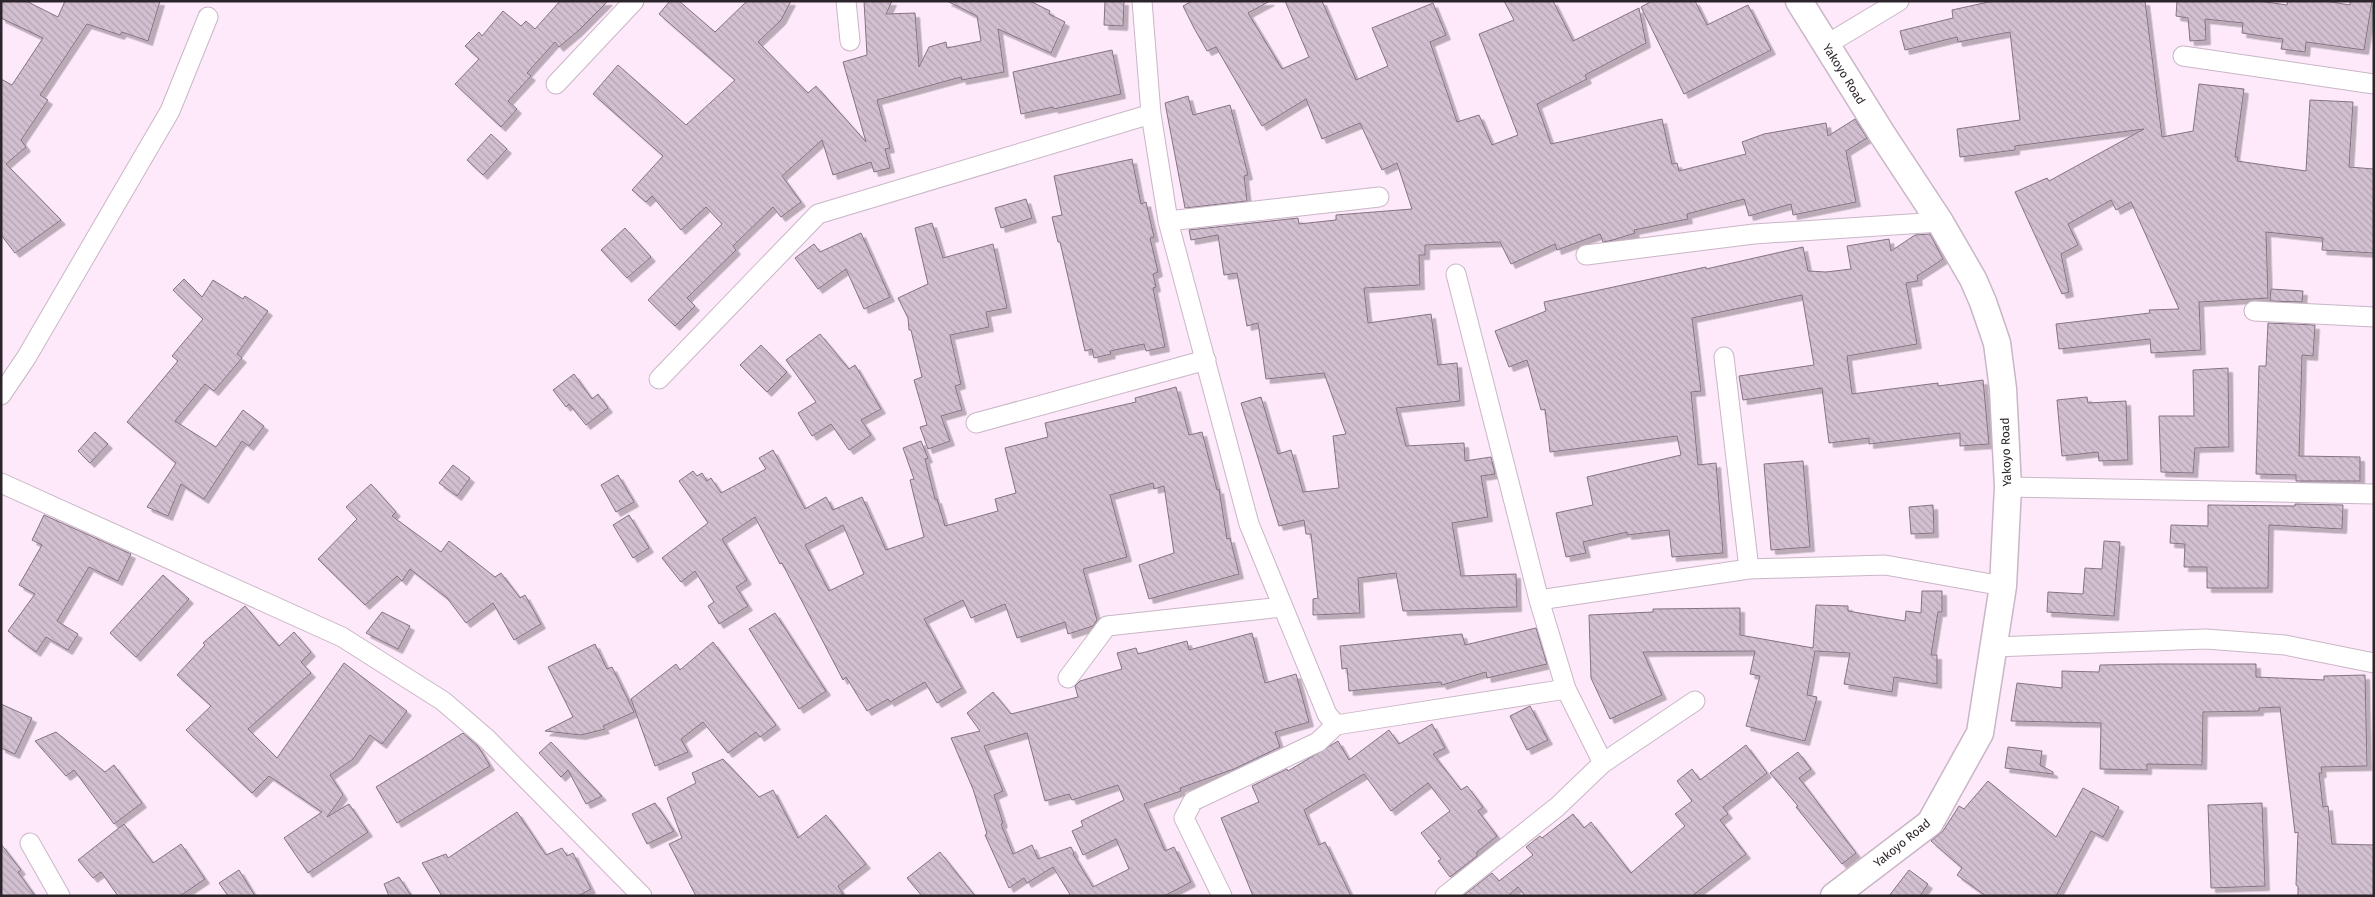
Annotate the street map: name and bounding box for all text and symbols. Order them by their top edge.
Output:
street label: Yakoyo Road [1820,41,1868,107]
street label: Yakoyo Road [1998,417,2014,487]
street label: Yakoyo Road [1871,816,1933,870]

